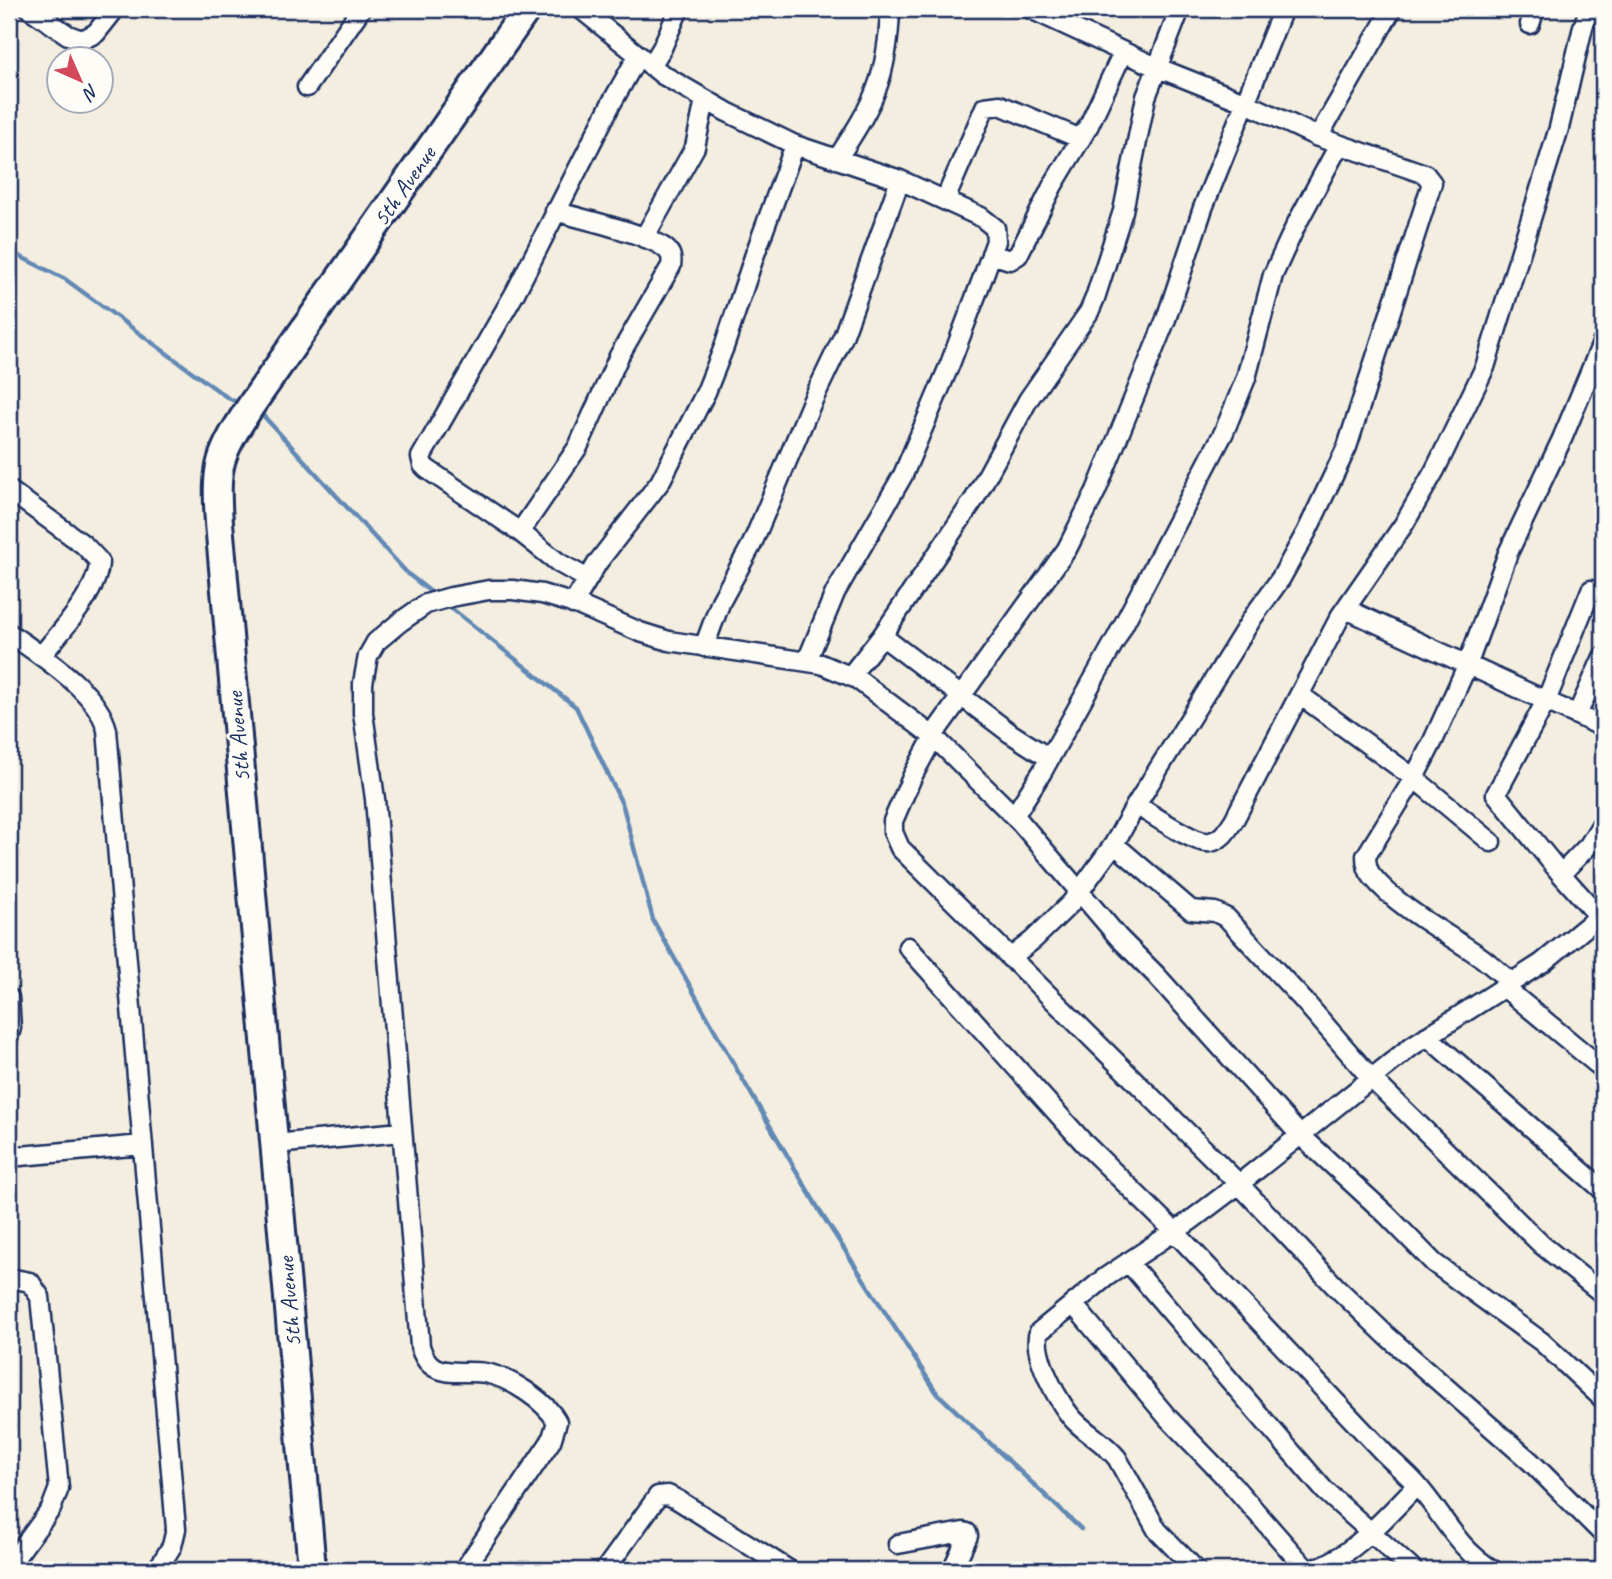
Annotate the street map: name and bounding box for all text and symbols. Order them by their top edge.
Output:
north arrow [46,46,116,116]
text: N [76,79,104,106]
street label: 5th Avenue [366,138,444,232]
street label: 5th Avenue [219,688,257,784]
street label: 5th Avenue [270,1253,308,1349]

